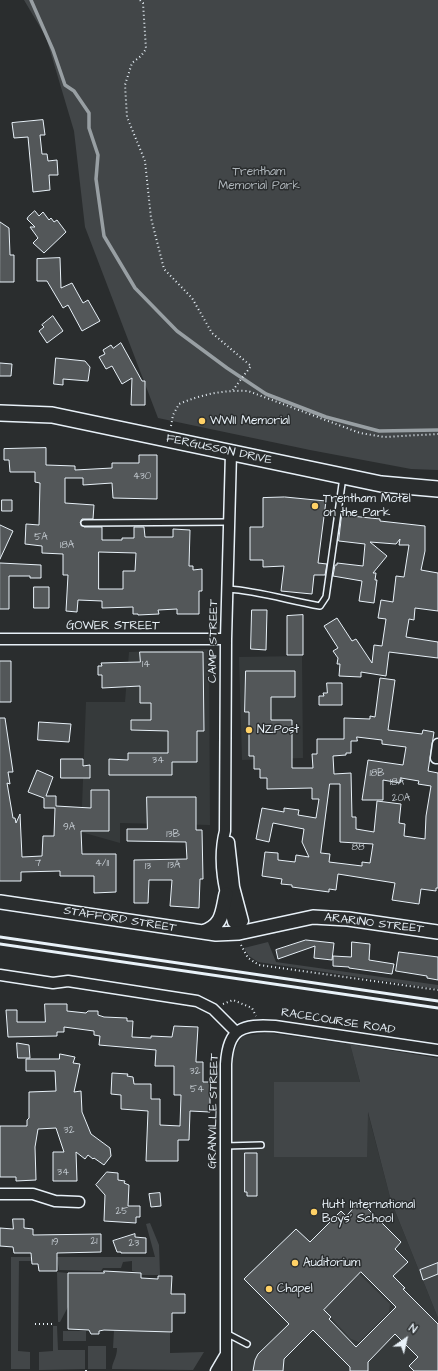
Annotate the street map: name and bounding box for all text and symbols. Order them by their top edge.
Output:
park label: Trentham Memorial Park [218,165,300,193]
place label: WWII Memorial [210,414,290,428]
marker: WWII Memorial [197,416,207,426]
street label: FERGUSSON DRIVE [165,432,273,468]
house number: 430 [133,471,151,483]
place label: Trentham Motel on the Park [323,492,411,520]
marker: Trentham Motel on the Park [310,501,320,511]
house number: 5A [34,532,48,544]
house number: 18A [60,540,74,552]
street label: CAMP STREET [206,599,222,683]
street label: GOWER STREET [66,619,160,633]
house number: 14 [142,659,150,671]
place label: NZPost [257,723,299,737]
marker: NZPost [244,725,254,735]
house number: 34 [152,755,164,767]
house number: 18B [370,768,384,780]
house number: 18A [390,777,404,789]
house number: 20A [392,793,410,805]
house number: 9A [63,822,75,834]
house number: 13B [166,829,180,841]
house number: 88 [352,842,364,854]
house number: 7 [35,858,41,870]
house number: 4/11 [95,858,109,870]
house number: 13A [168,860,180,872]
house number: 13 [145,861,151,873]
street label: STAFFORD STREET [63,904,177,936]
street label: ARARINO STREET [323,911,425,937]
street label: RACECOURSE ROAD [280,1006,396,1038]
street label: GRANVILLE STREET [206,1053,222,1169]
house number: 32 [190,1066,200,1078]
house number: 54 [190,1084,204,1096]
house number: 32 [64,1125,74,1137]
house number: 34 [57,1167,69,1179]
place label: Hutt International Boys' School [322,1198,415,1226]
house number: 25 [116,1206,128,1218]
marker: Hutt International Boys' School [309,1207,319,1217]
house number: 21 [90,1236,98,1248]
house number: 19 [52,1237,58,1249]
house number: 23 [129,1238,139,1250]
place label: Auditorium [303,1256,360,1270]
marker: Auditorium [290,1258,300,1268]
place label: Chapel [277,1282,313,1296]
marker: Chapel [264,1284,274,1294]
north arrow [386,1319,426,1359]
text: N [406,1320,420,1337]

